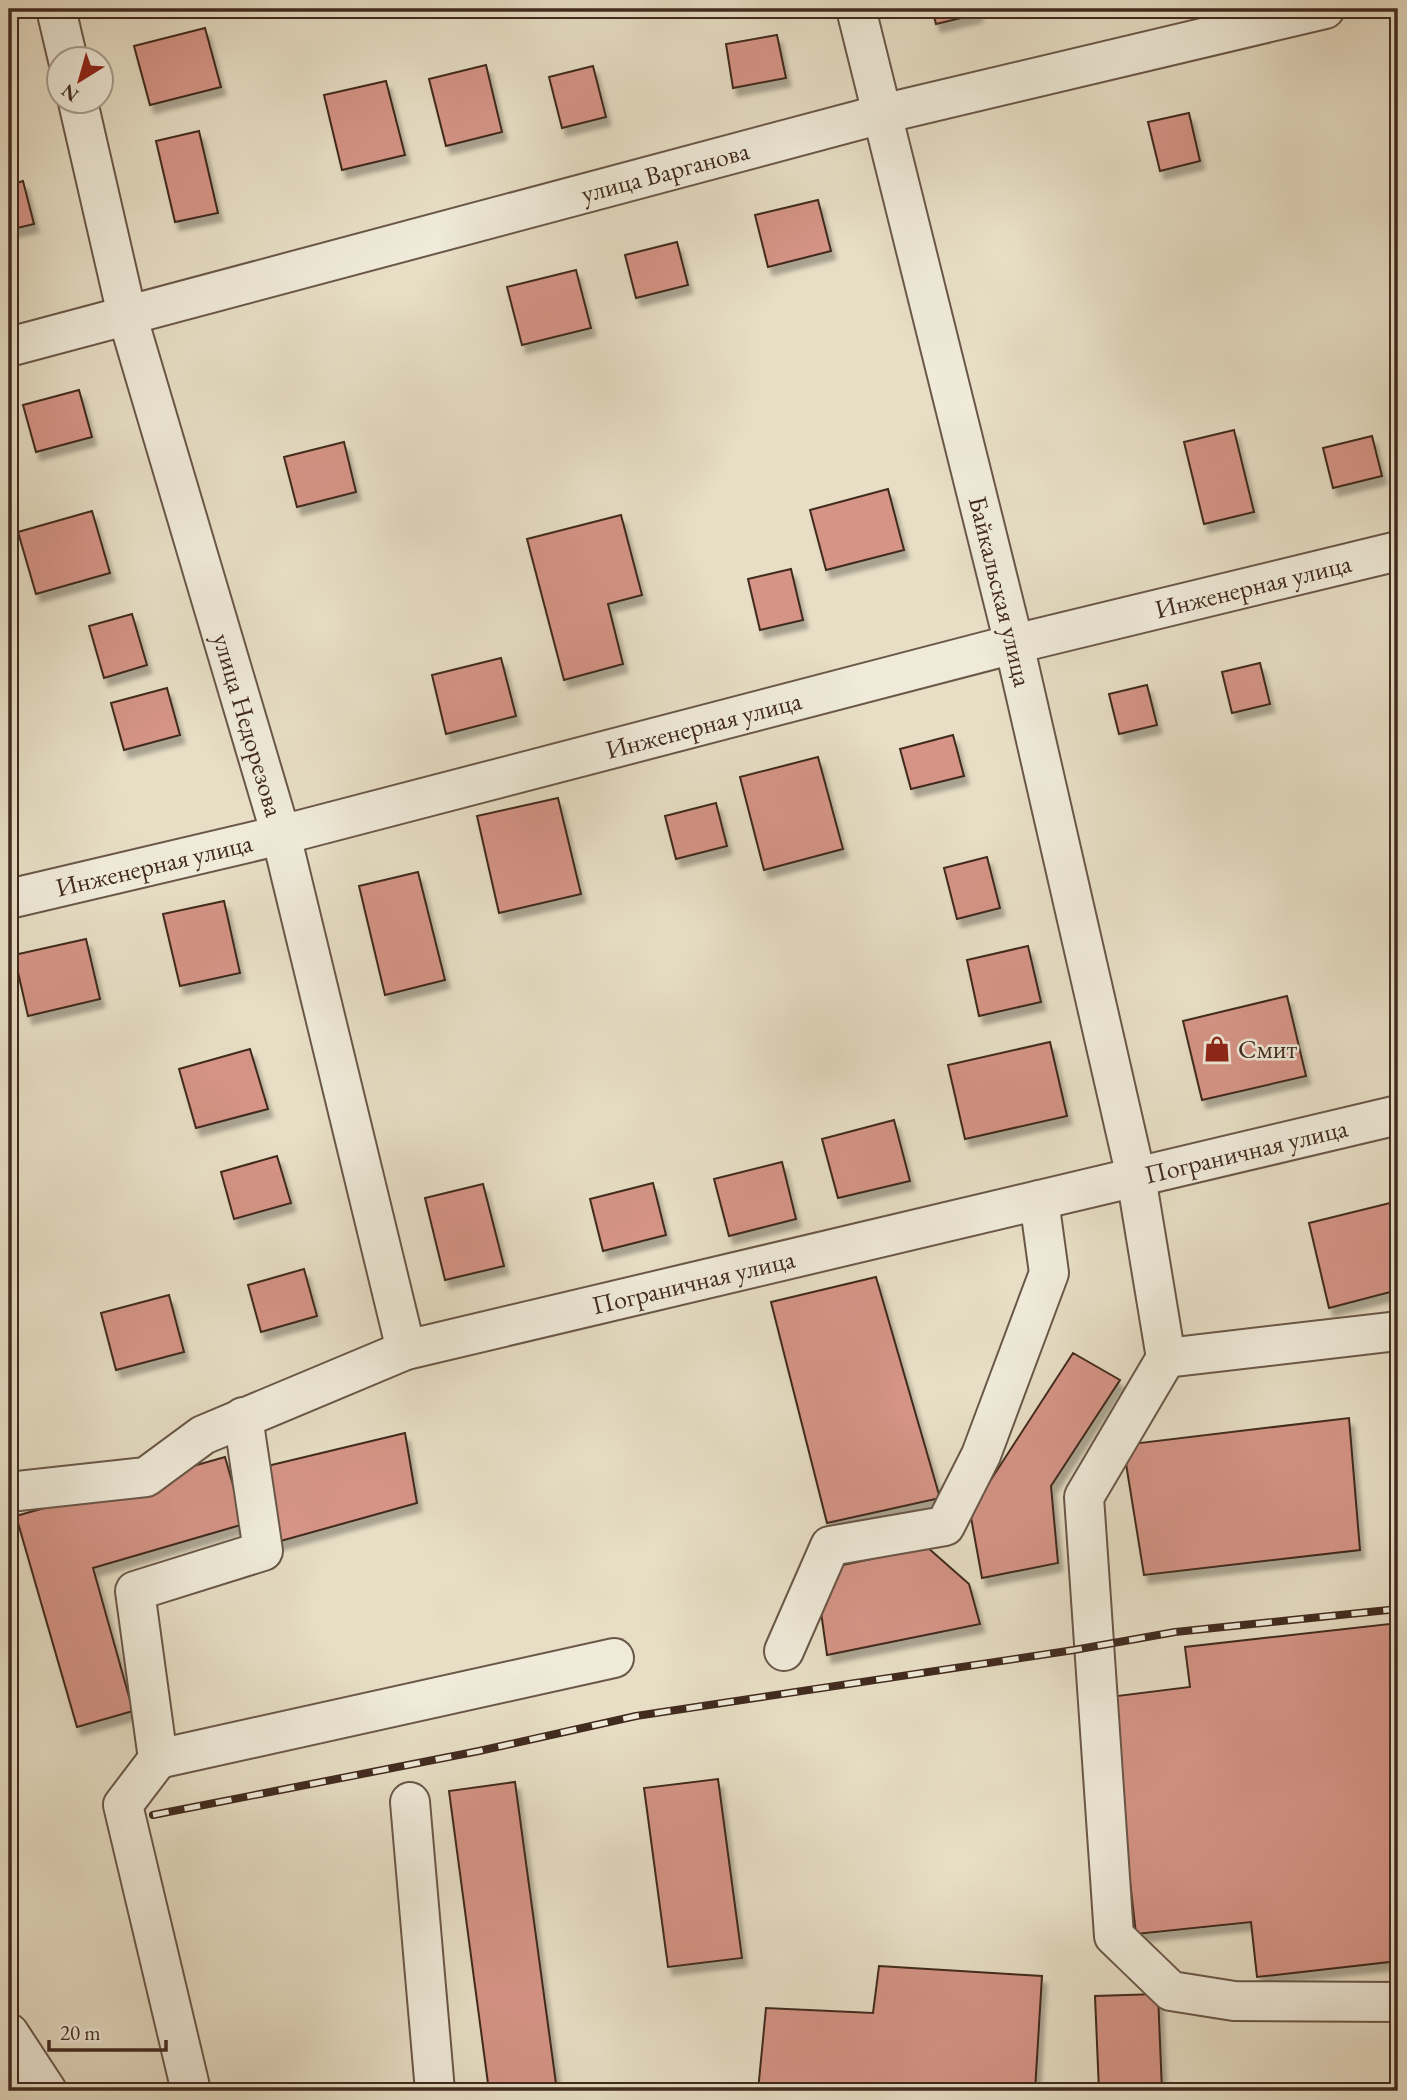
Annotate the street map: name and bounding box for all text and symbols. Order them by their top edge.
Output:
north arrow [46,46,116,116]
text: N [56,78,84,108]
street label: улица Варганова [577,133,753,211]
street label: Байкальская улица [961,493,1040,690]
street label: Инженерная улица [1152,546,1355,626]
street label: улица Недорезова [205,629,292,821]
street label: Инженерная улица [602,683,806,767]
street label: Инженерная улица [52,825,256,904]
place label: Смит [1238,1032,1297,1066]
shop icon: Смит [1202,1034,1232,1064]
street label: Пограничная улица [1141,1110,1351,1191]
street label: Пограничная улица [589,1241,799,1322]
scale bar [49,2009,166,2053]
text: 20 m [60,2019,101,2046]

